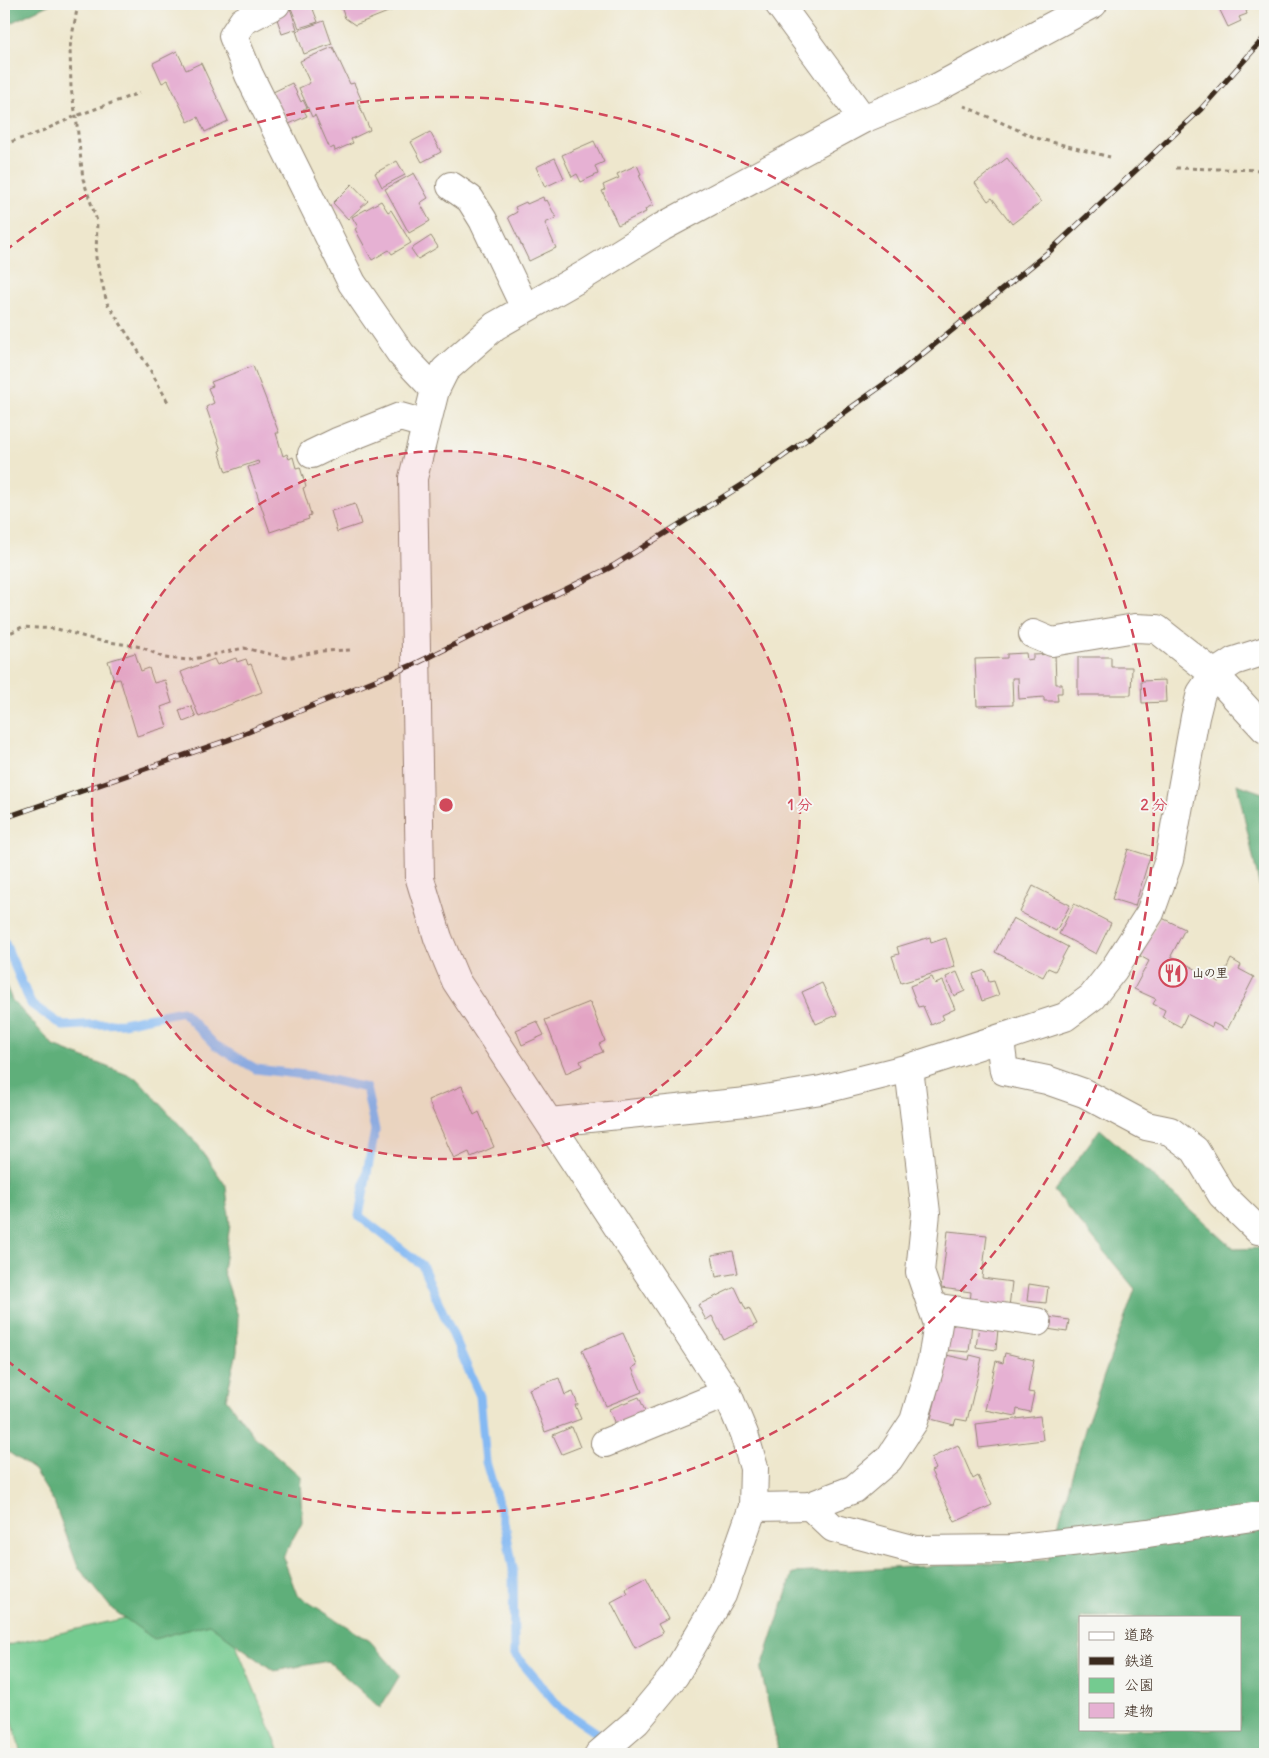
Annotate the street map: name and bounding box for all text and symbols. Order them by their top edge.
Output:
text: 1 分 [788,795,812,814]
text: 2 分 [1141,795,1167,814]
centre of rings [437,796,455,814]
restaurant icon: 山の里 [1158,958,1188,988]
place label: 山の里 [1192,965,1228,980]
legend [1079,1616,1242,1730]
text: 道路 [1124,1625,1154,1644]
text: 鉄道 [1124,1651,1154,1670]
text: 公園 [1124,1675,1154,1694]
text: 建物 [1124,1701,1154,1720]

